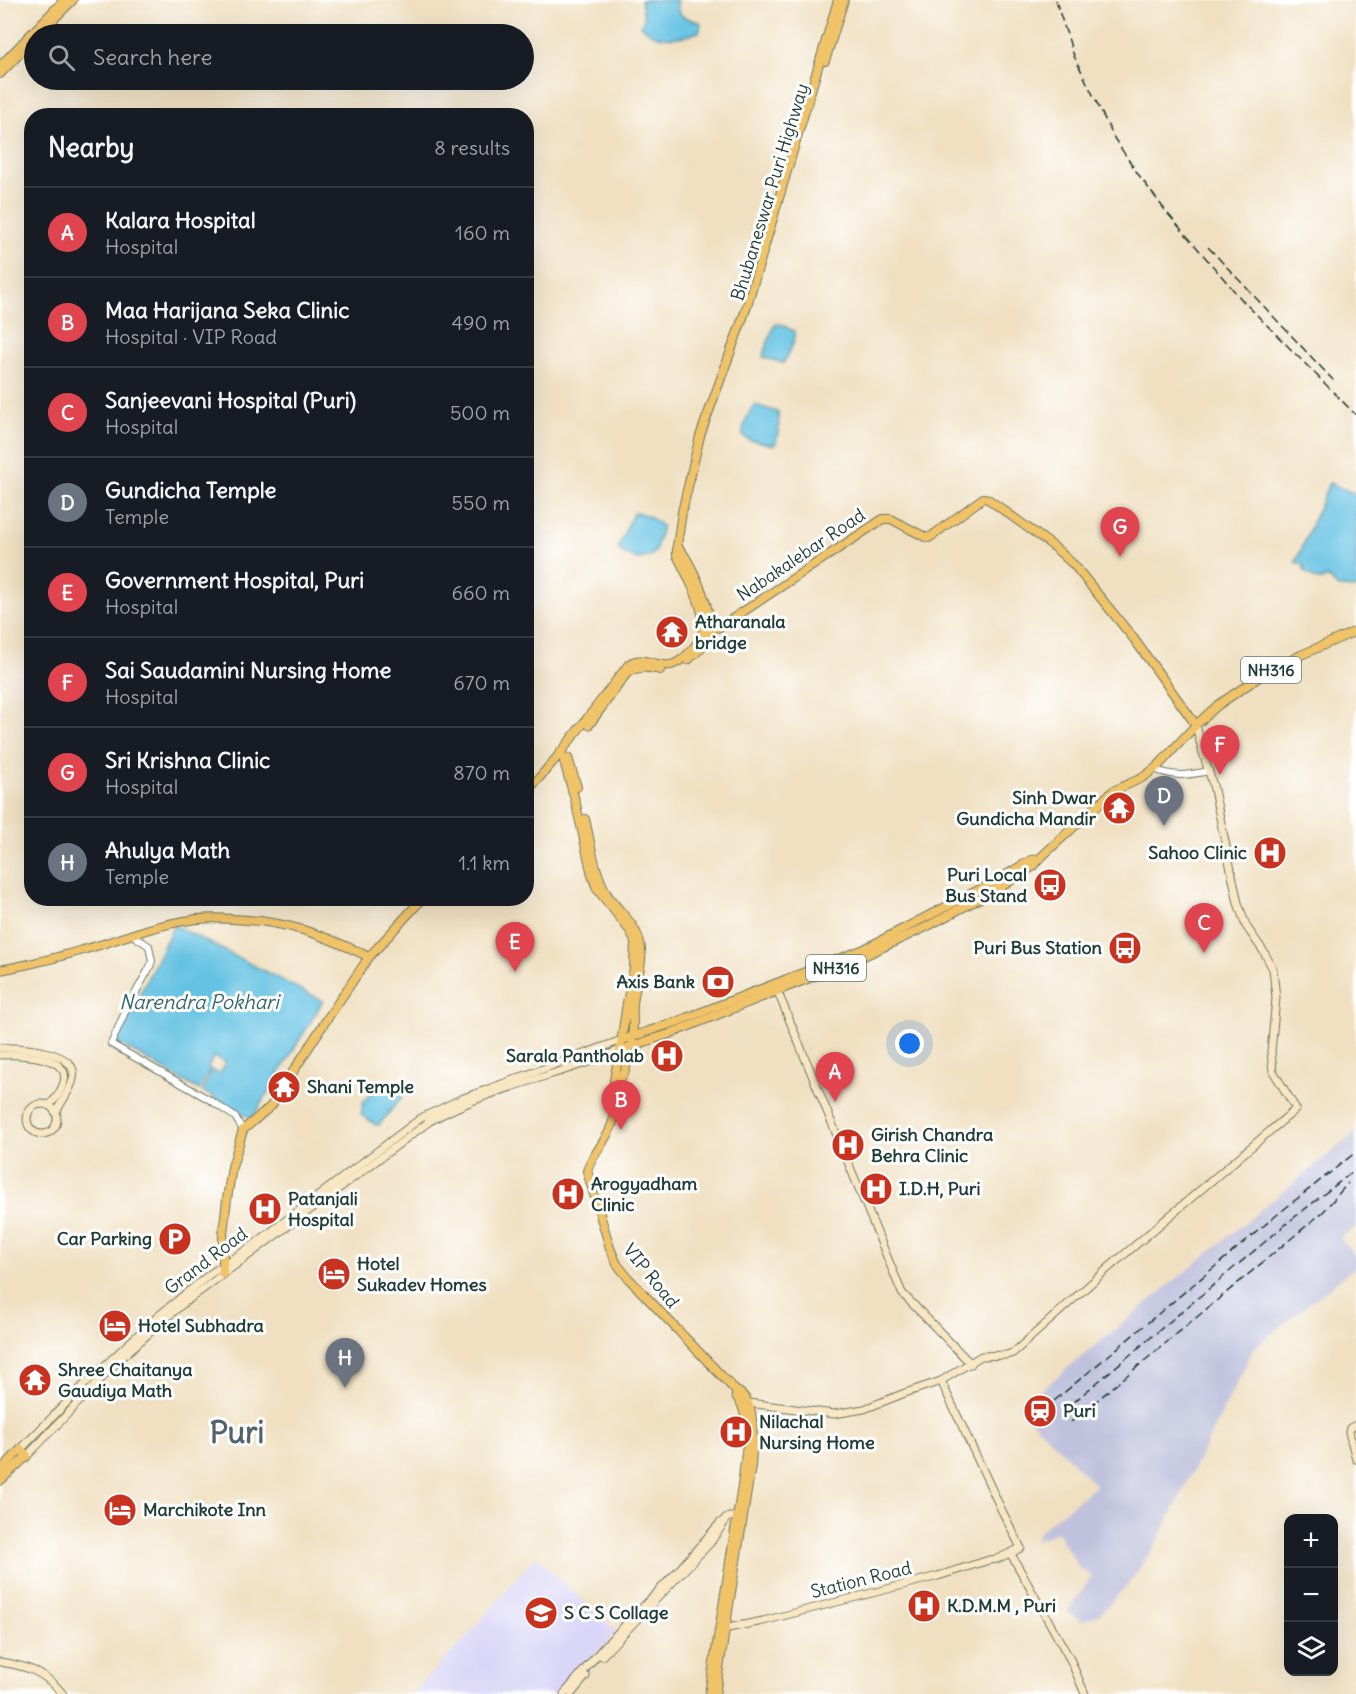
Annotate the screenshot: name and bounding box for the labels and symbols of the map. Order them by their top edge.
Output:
street label: Bhubaneswar Puri Highway [725,80,814,303]
street label: Nabakalebar Road [732,503,870,606]
pin: G [1100,508,1140,557]
place label: Atharanala bridge [695,610,786,654]
temple icon: Atharanala bridge [654,614,690,650]
road number: NH316 [1241,657,1301,683]
pin: F [1200,726,1240,775]
pin: D [1144,776,1184,826]
place label: Sinh Dwar Gundicha Mandir [956,786,1097,830]
temple icon: Sinh Dwar Gundicha Mandir [1101,790,1137,826]
hospital icon: Sahoo Clinic [1252,835,1288,871]
place label: Sahoo Clinic [1148,841,1247,864]
place label: Puri Local Bus Stand [945,863,1027,907]
bus stop icon: Puri Local Bus Stand [1032,867,1068,903]
pin: C [1184,904,1224,953]
pin: E [496,922,534,972]
bus stop icon: Puri Bus Station [1107,930,1143,966]
place label: Puri Bus Station [974,936,1103,959]
road number: NH316 [806,955,866,981]
bank icon: Axis Bank [700,964,736,1000]
place label: Axis Bank [616,970,695,993]
water label: Narendra Pokhari [119,989,281,1014]
your location [895,1029,924,1058]
hospital icon: Sarala Pantholab [649,1038,685,1074]
place label: Sarala Pantholab [506,1044,644,1067]
pin: A [816,1052,854,1102]
temple icon: Shani Temple [266,1069,302,1105]
place label: Shani Temple [307,1075,414,1098]
pin: B [602,1080,640,1130]
place label: Girish Chandra Behra Clinic [871,1123,993,1167]
hospital icon: Girish Chandra Behra Clinic [830,1127,866,1163]
hospital icon: I.D.H, Puri [858,1171,894,1207]
place label: Arogyadham Clinic [591,1172,698,1216]
hospital icon: Arogyadham Clinic [550,1176,586,1212]
place label: I.D.H, Puri [899,1177,981,1200]
place label: Patanjali Hospital [288,1187,358,1231]
hospital icon: Patanjali Hospital [247,1191,283,1227]
parking icon: Car Parking [157,1221,193,1257]
street label: Grand Road [160,1222,252,1299]
place label: Car Parking [57,1227,152,1250]
street label: VIP Road [618,1239,685,1313]
place label: Hotel Sukadev Homes [357,1252,487,1296]
hotel icon: Hotel Sukadev Homes [316,1256,352,1292]
hotel icon: Hotel Subhadra [97,1308,133,1344]
place label: Hotel Subhadra [138,1314,264,1337]
pin: H [326,1338,364,1388]
place label: Shree Chaitanya Gaudiya Math [58,1358,193,1402]
temple icon: Shree Chaitanya Gaudiya Math [17,1362,53,1398]
station icon: Puri [1022,1393,1058,1429]
place label: Puri [1063,1399,1096,1422]
place label: Nilachal Nursing Home [759,1410,875,1454]
district label: Puri [210,1413,264,1451]
hospital icon: Nilachal Nursing Home [718,1414,754,1450]
hotel icon: Marchikote Inn [102,1492,138,1528]
place label: Marchikote Inn [143,1498,267,1521]
street label: Station Road [808,1556,914,1603]
hospital icon: K.D.M.M , Puri [906,1588,942,1624]
place label: K.D.M.M , Puri [947,1594,1056,1617]
school or university icon: S C S Collage [523,1595,559,1631]
place label: S C S Collage [564,1601,669,1624]

